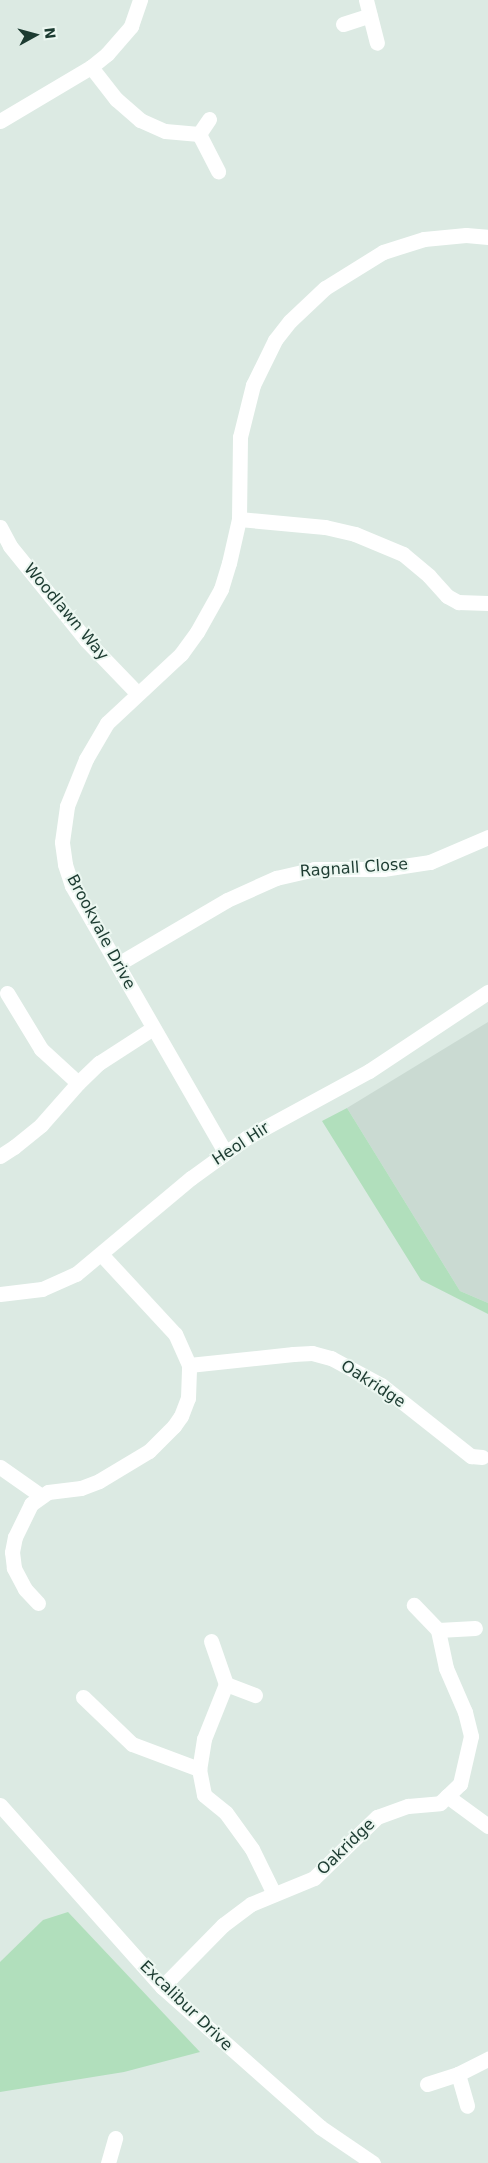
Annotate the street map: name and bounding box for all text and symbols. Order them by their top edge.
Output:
north arrow [10,10,60,60]
text: N [41,26,59,40]
street label: Woodlawn Way [20,559,112,665]
street label: Ragnall Close [299,855,409,881]
street label: Brookvale Drive [63,871,139,993]
street label: Heol Hir [209,1118,273,1170]
street label: Oakridge [337,1356,409,1412]
street label: Oakridge [313,1815,379,1879]
street label: Excalibur Drive [136,1957,236,2055]

